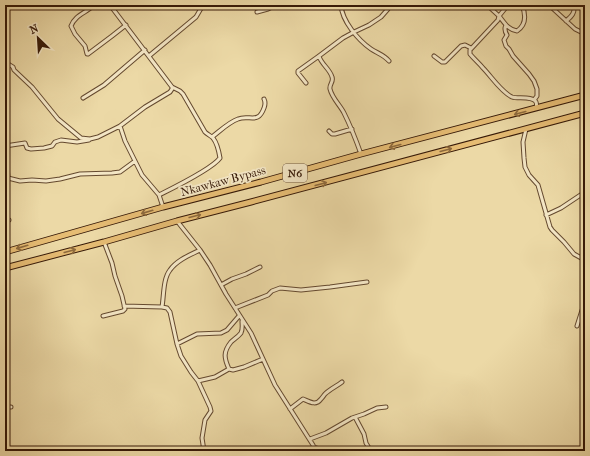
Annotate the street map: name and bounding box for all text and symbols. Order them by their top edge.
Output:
north arrow [18,18,58,58]
text: N [27,21,41,37]
one-way arrow [514,109,527,117]
one-way arrow [388,142,401,150]
one-way arrow [440,146,453,153]
street label: Nkawkaw Bypass [179,163,268,199]
road number: N6 [283,164,307,182]
one-way arrow [314,179,327,187]
one-way arrow [141,209,154,216]
one-way arrow [188,212,201,220]
one-way arrow [16,244,29,251]
one-way arrow [63,247,76,254]

